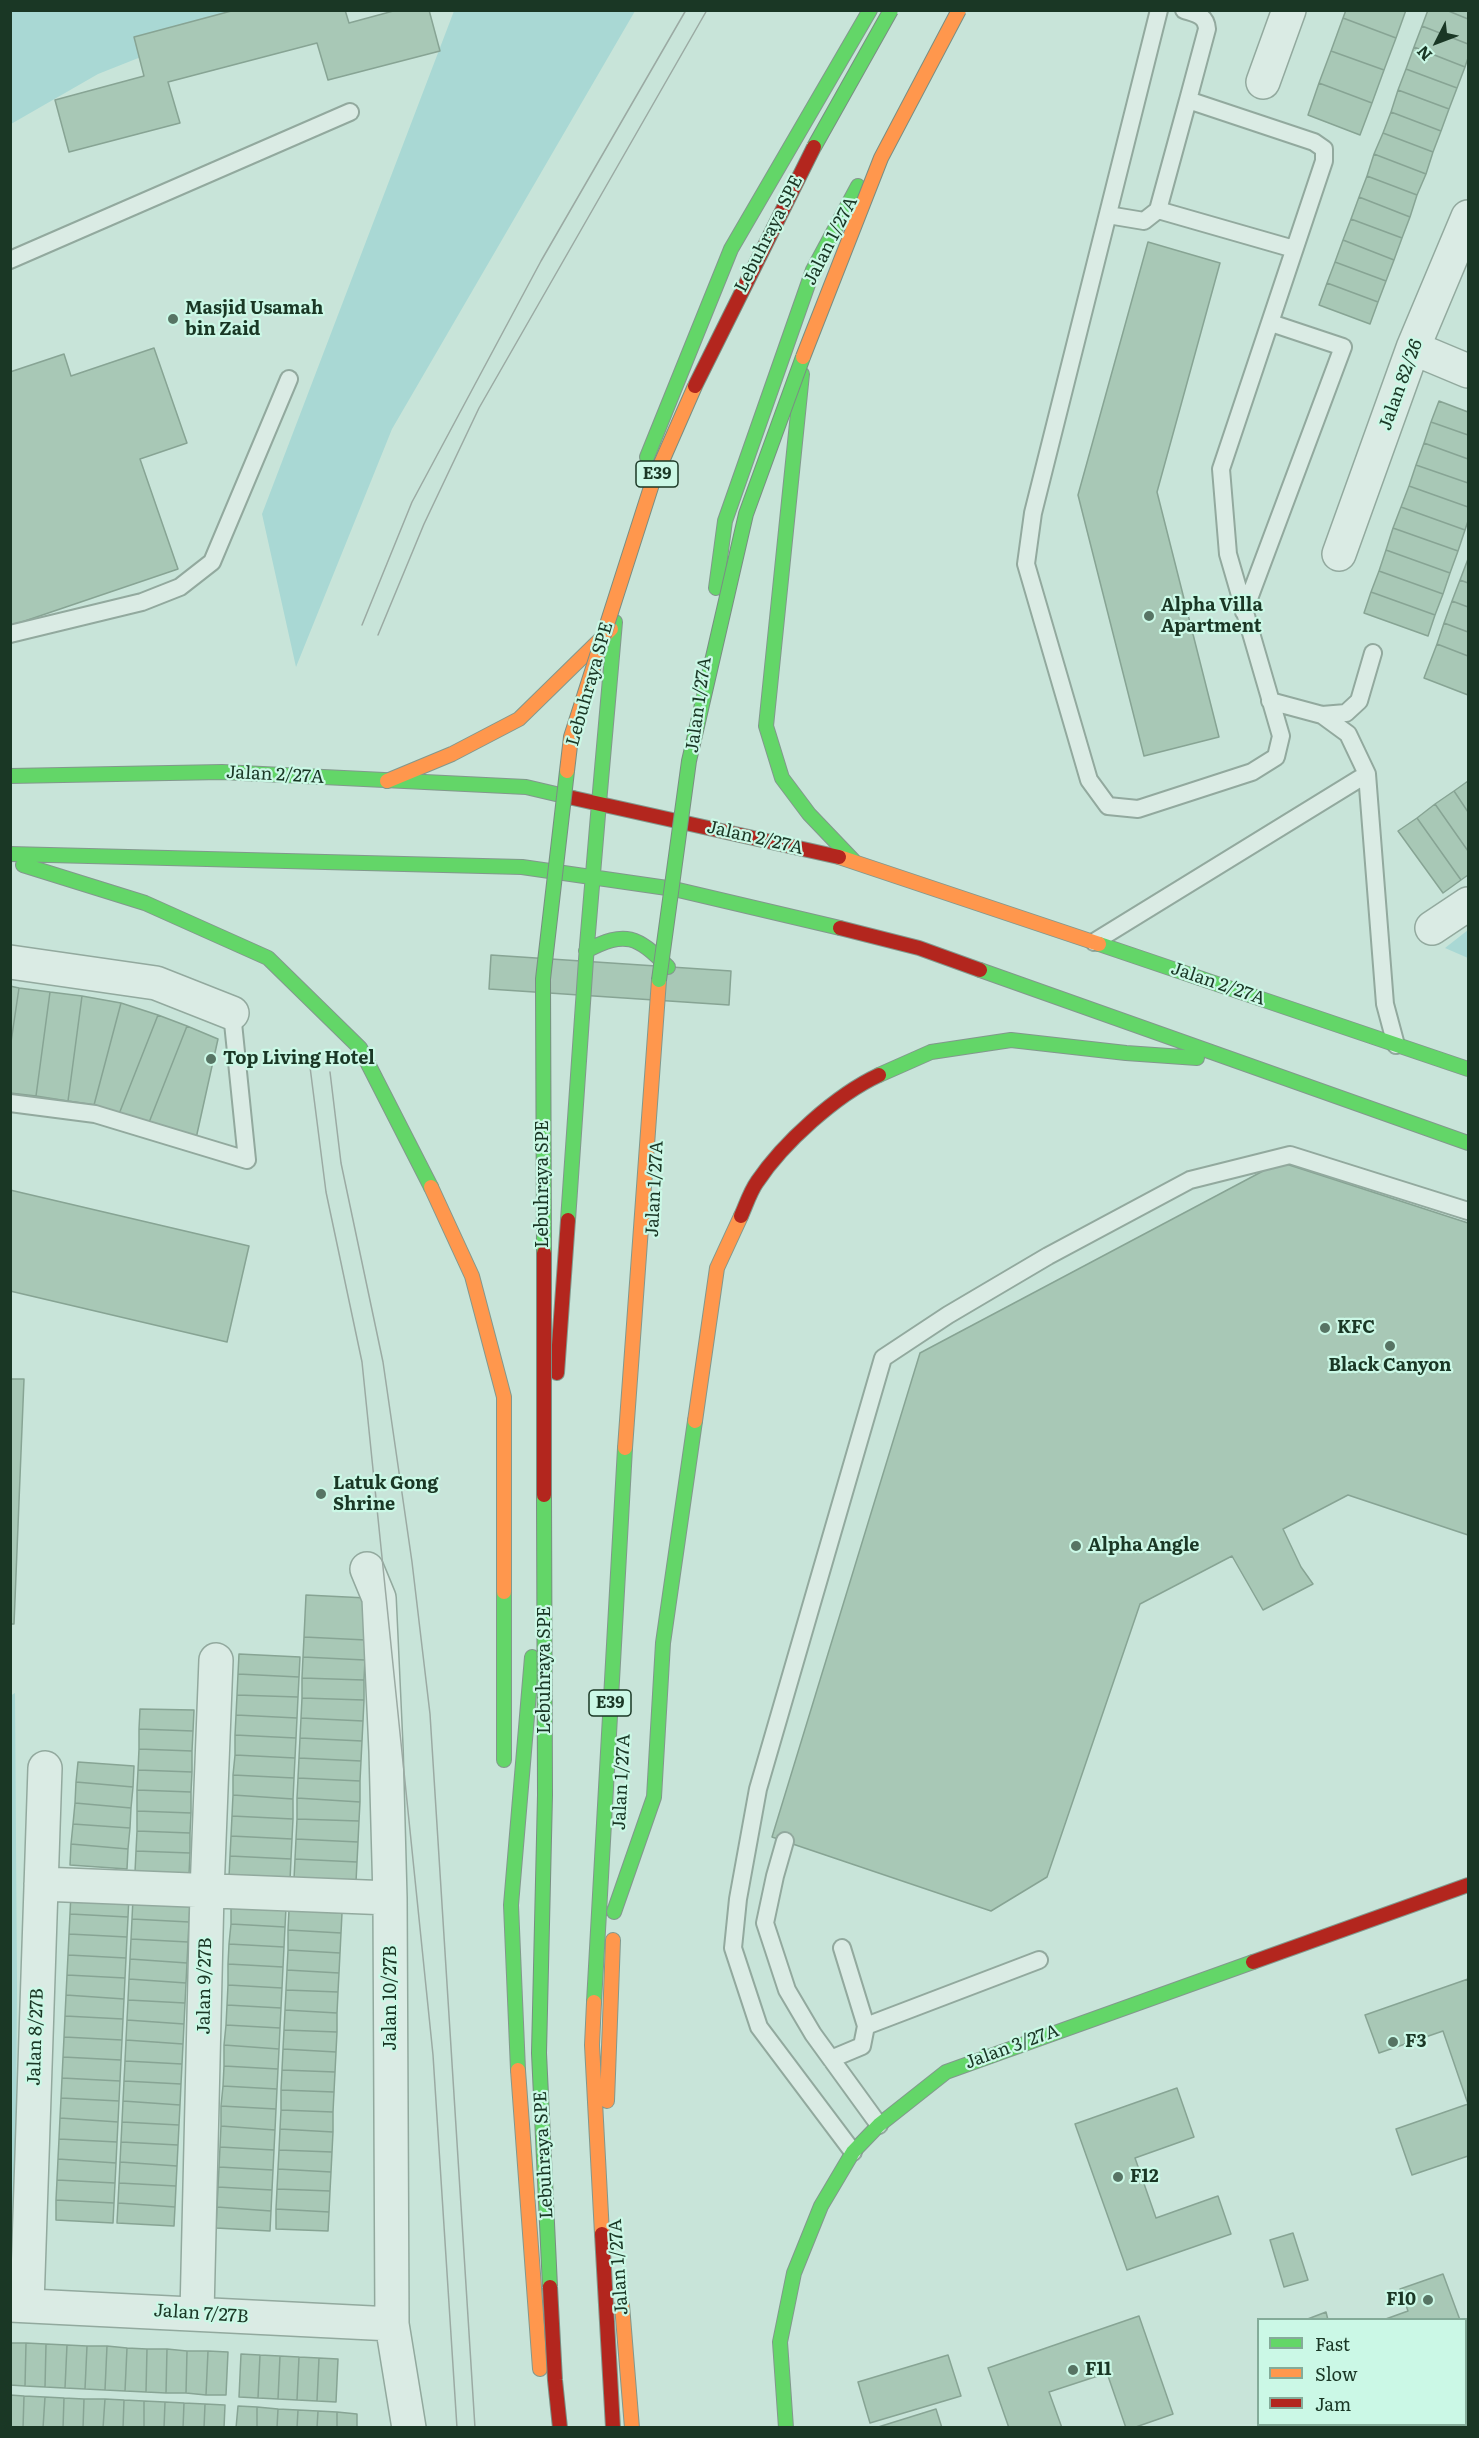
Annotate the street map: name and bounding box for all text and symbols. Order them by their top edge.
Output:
north arrow [1407,12,1467,72]
text: N [1410,41,1437,67]
street label: Lebuhraya SPE [730,172,808,296]
street label: Jalan 1/27A [799,193,863,289]
place label: Masjid Usamah bin Zaid [185,298,323,340]
marker: Masjid Usamah bin Zaid [166,312,180,326]
street label: Jalan 82/26 [1375,337,1427,433]
road number: E39 [636,461,678,487]
place label: Alpha Villa Apartment [1161,595,1263,638]
marker: Alpha Villa Apartment [1142,609,1156,623]
street label: Lebuhraya SPE [562,620,618,748]
street label: Jalan 1/27A [682,656,716,754]
street label: Jalan 2/27A [225,762,325,788]
street label: Jalan 2/27A [705,816,805,860]
street label: Jalan 2/27A [1168,958,1268,1010]
place label: Top Living Hotel [223,1048,375,1070]
marker: Top Living Hotel [204,1052,218,1066]
street label: Lebuhraya SPE [532,1120,554,1248]
street label: Jalan 1/27A [642,1140,668,1238]
place label: KFC [1337,1317,1375,1339]
marker: KFC [1318,1321,1332,1335]
marker: Black Canyon [1383,1339,1397,1353]
place label: Black Canyon [1328,1355,1452,1377]
place label: Latuk Gong Shrine [333,1473,438,1516]
marker: Latuk Gong Shrine [314,1487,328,1501]
place label: Alpha Angle [1088,1535,1200,1557]
marker: Alpha Angle [1069,1539,1083,1553]
street label: Lebuhraya SPE [534,1606,556,1734]
road number: E39 [589,1690,631,1716]
street label: Jalan 1/27A [609,1733,635,1831]
street label: Jalan 9/27B [193,1937,217,2035]
street label: Jalan 10/27B [380,1945,402,2051]
street label: Jalan 8/27B [24,1988,48,2086]
street label: Jalan 3/27A [962,2020,1062,2074]
place label: F3 [1405,2031,1427,2053]
marker: F3 [1386,2035,1400,2049]
street label: Lebuhraya SPE [530,2091,558,2219]
place label: F12 [1130,2166,1159,2188]
marker: F12 [1111,2170,1125,2184]
street label: Jalan 1/27A [605,2218,633,2316]
place label: F10 [1386,2289,1416,2311]
marker: F10 [1421,2293,1435,2307]
street label: Jalan 7/27B [153,2300,249,2328]
legend [1257,2318,1467,2426]
text: Fast [1315,2330,1350,2357]
place label: F11 [1085,2359,1111,2381]
text: Slow [1315,2360,1357,2387]
marker: F11 [1066,2363,1080,2377]
text: Jam [1315,2390,1351,2417]

